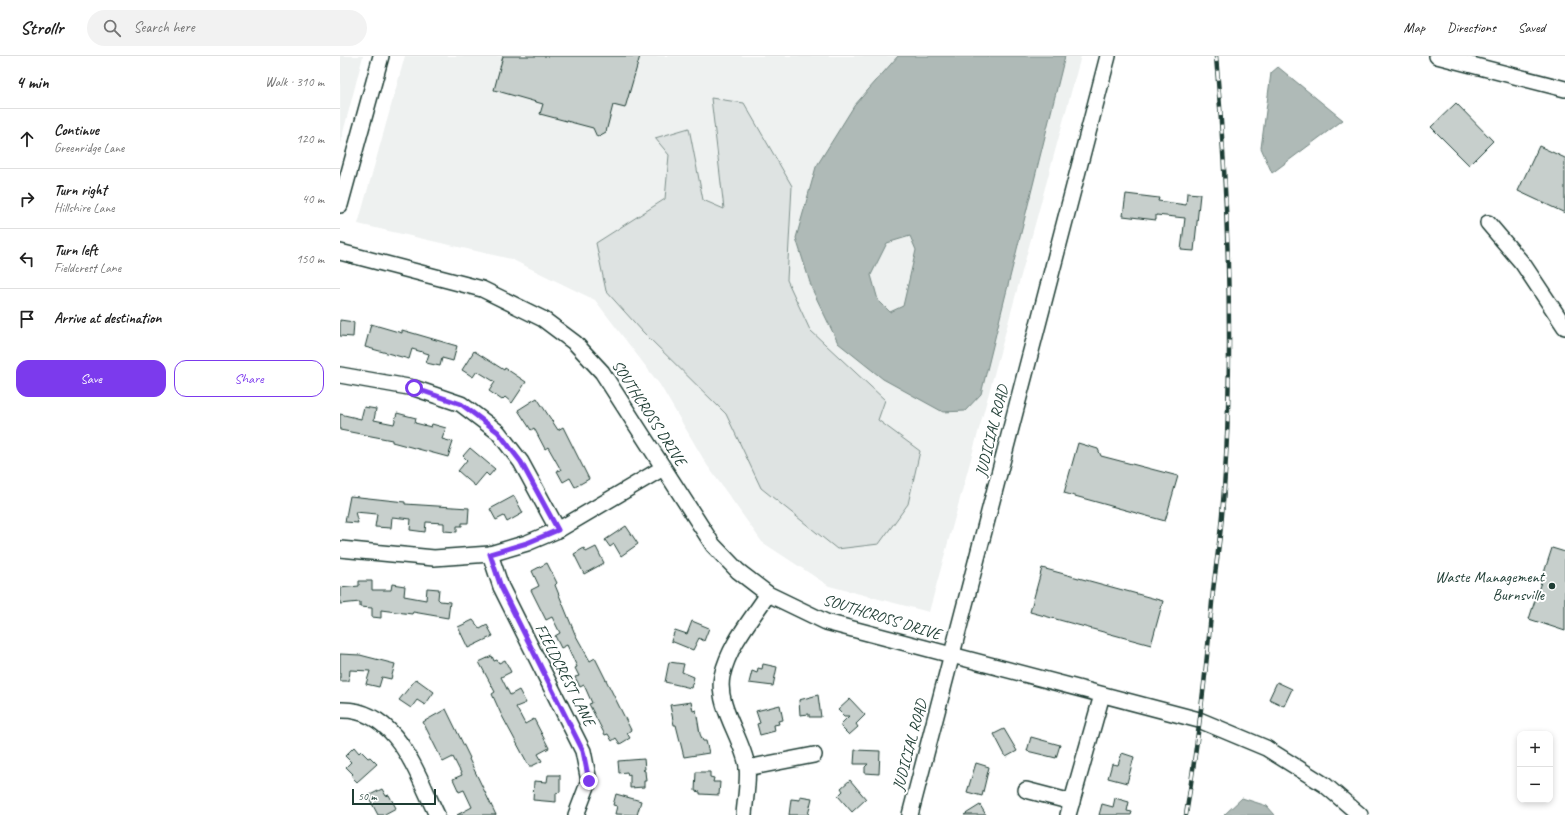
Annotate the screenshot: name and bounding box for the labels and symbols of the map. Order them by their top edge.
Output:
street label: SOUTHCROSS DRIVE [607,356,692,472]
route start [405,379,423,397]
street label: JUDICIAL ROAD [971,382,1013,480]
place label: Waste Management Burnsville [1435,567,1546,605]
marker: Waste Management Burnsville [1547,581,1557,591]
street label: SOUTHCROSS DRIVE [821,590,946,645]
street label: FIELDCREST LANE [531,620,600,732]
street label: JUDICIAL ROAD [888,696,932,794]
route end [580,772,598,790]
scale bar [352,787,436,806]

